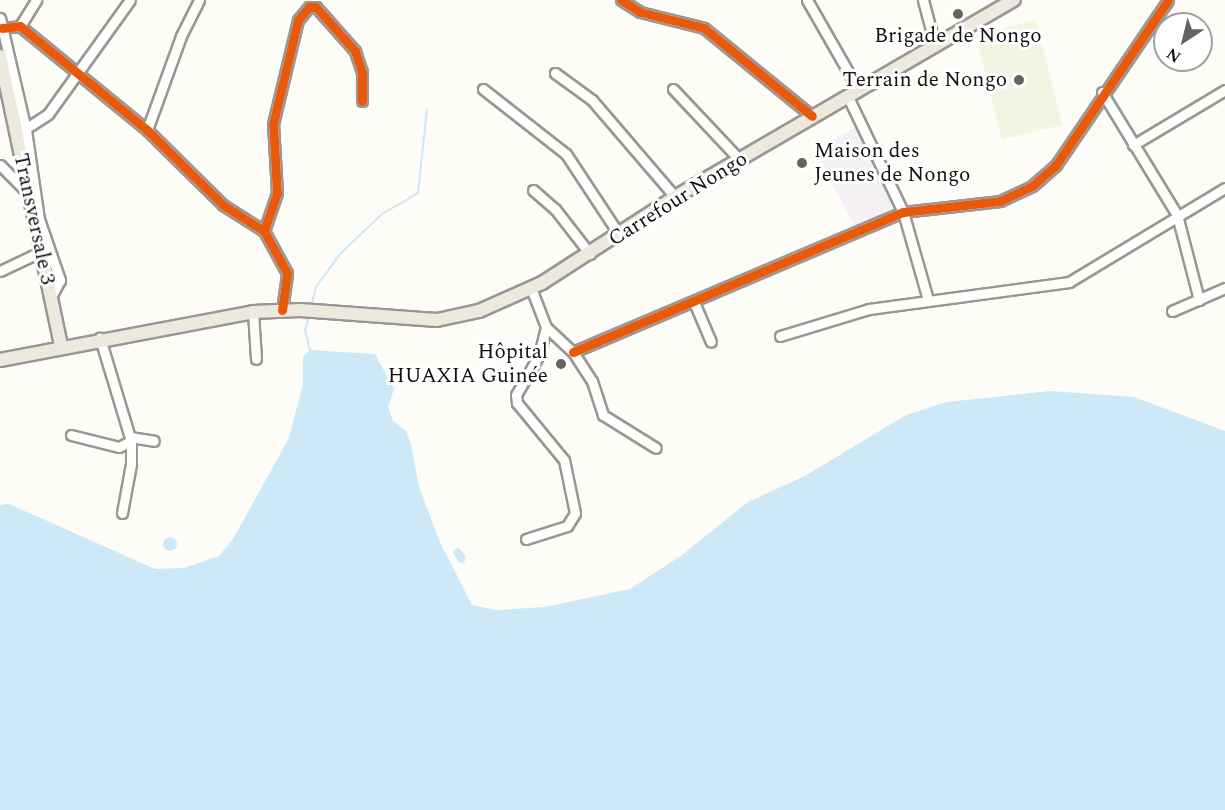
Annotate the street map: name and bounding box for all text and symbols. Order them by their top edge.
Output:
marker: Brigade de Nongo [951,7,965,21]
north arrow [1153,12,1213,72]
place label: Brigade de Nongo [874,23,1042,49]
text: N [1162,42,1186,69]
place label: Terrain de Nongo [843,67,1007,93]
marker: Terrain de Nongo [1012,73,1026,87]
place label: Maison des Jeunes de Nongo [814,138,970,188]
street label: Carrefour Nongo [604,146,752,252]
street label: Transversale 3 [8,151,60,287]
marker: Maison des Jeunes de Nongo [795,156,809,170]
place label: Hôpital HUAXIA Guinée [388,339,548,389]
marker: Hôpital HUAXIA Guinée [552,355,570,373]

